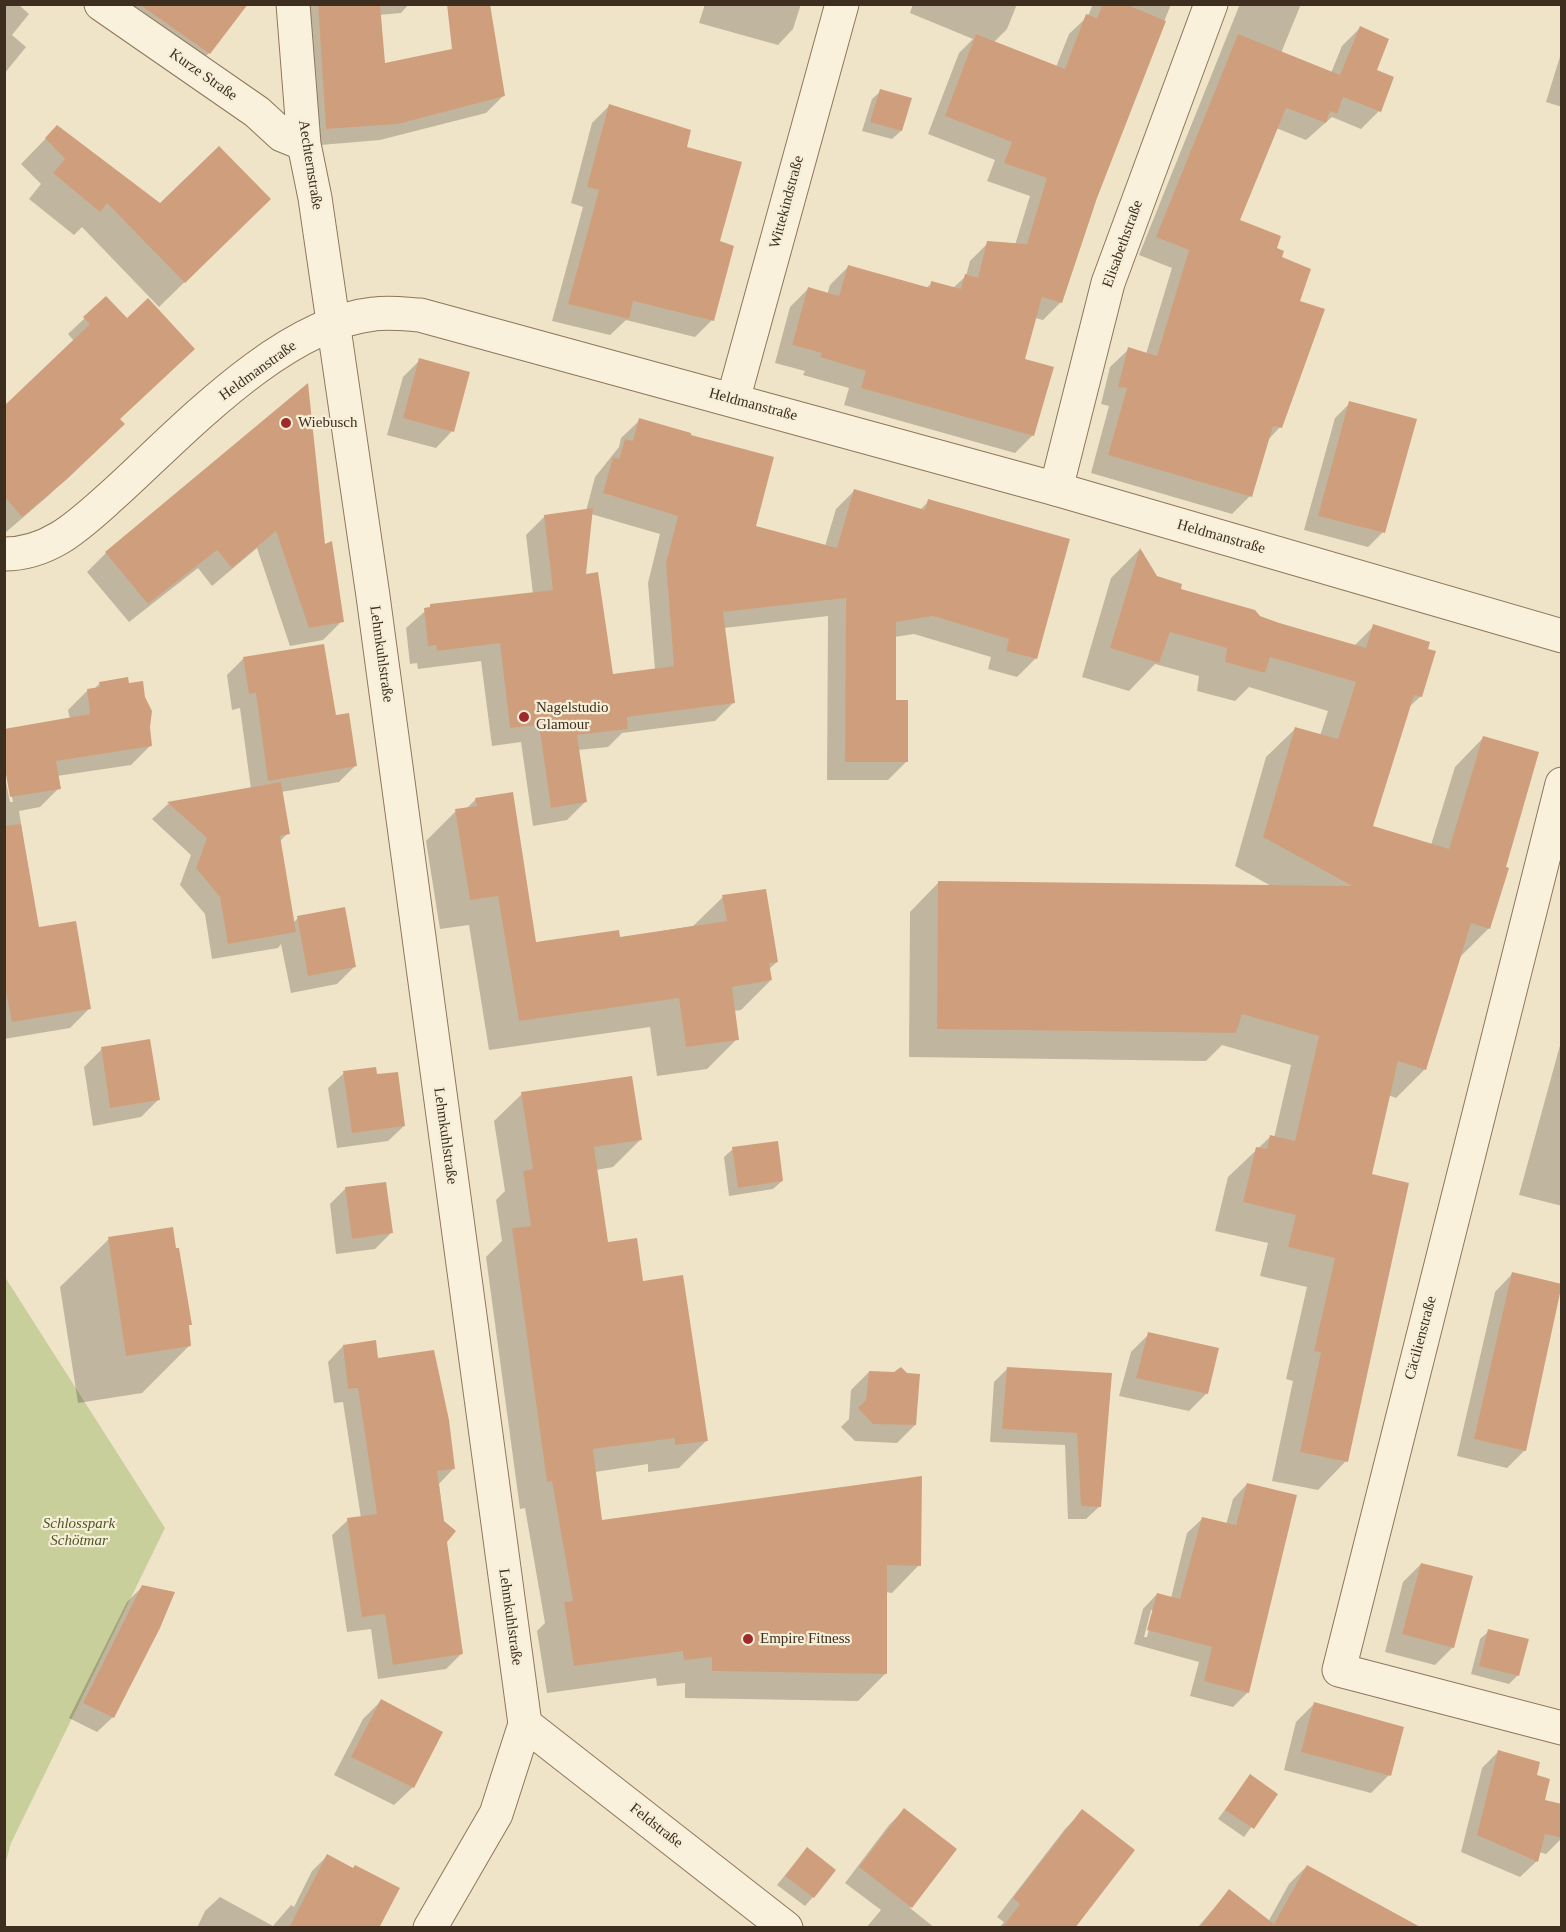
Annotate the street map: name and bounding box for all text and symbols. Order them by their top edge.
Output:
street label: Kurze Straße [166,45,240,105]
street label: Aechternstraße [294,119,326,211]
street label: Wittekindstraße [766,154,808,250]
street label: Elisabethstraße [1099,198,1147,290]
street label: Heldmanstraße [216,337,300,405]
street label: Heldmanstraße [707,385,799,425]
place label: Wiebusch [298,414,357,432]
marker: Wiebusch [279,416,293,430]
street label: Heldmanstraße [1175,516,1267,558]
street label: Lehmkuhlstraße [365,604,397,704]
place label: Nagelstudio Glamour [536,699,608,734]
marker: Nagelstudio Glamour [517,710,531,724]
street label: Lehmkuhlstraße [429,1086,461,1186]
street label: Cäcilienstraße [1401,1294,1441,1382]
park label: Schlosspark Schötmar [43,1515,115,1550]
street label: Lehmkuhlstraße [494,1567,526,1667]
place label: Empire Fitness [760,1630,850,1648]
marker: Empire Fitness [741,1632,755,1646]
street label: Feldstraße [626,1800,686,1852]

